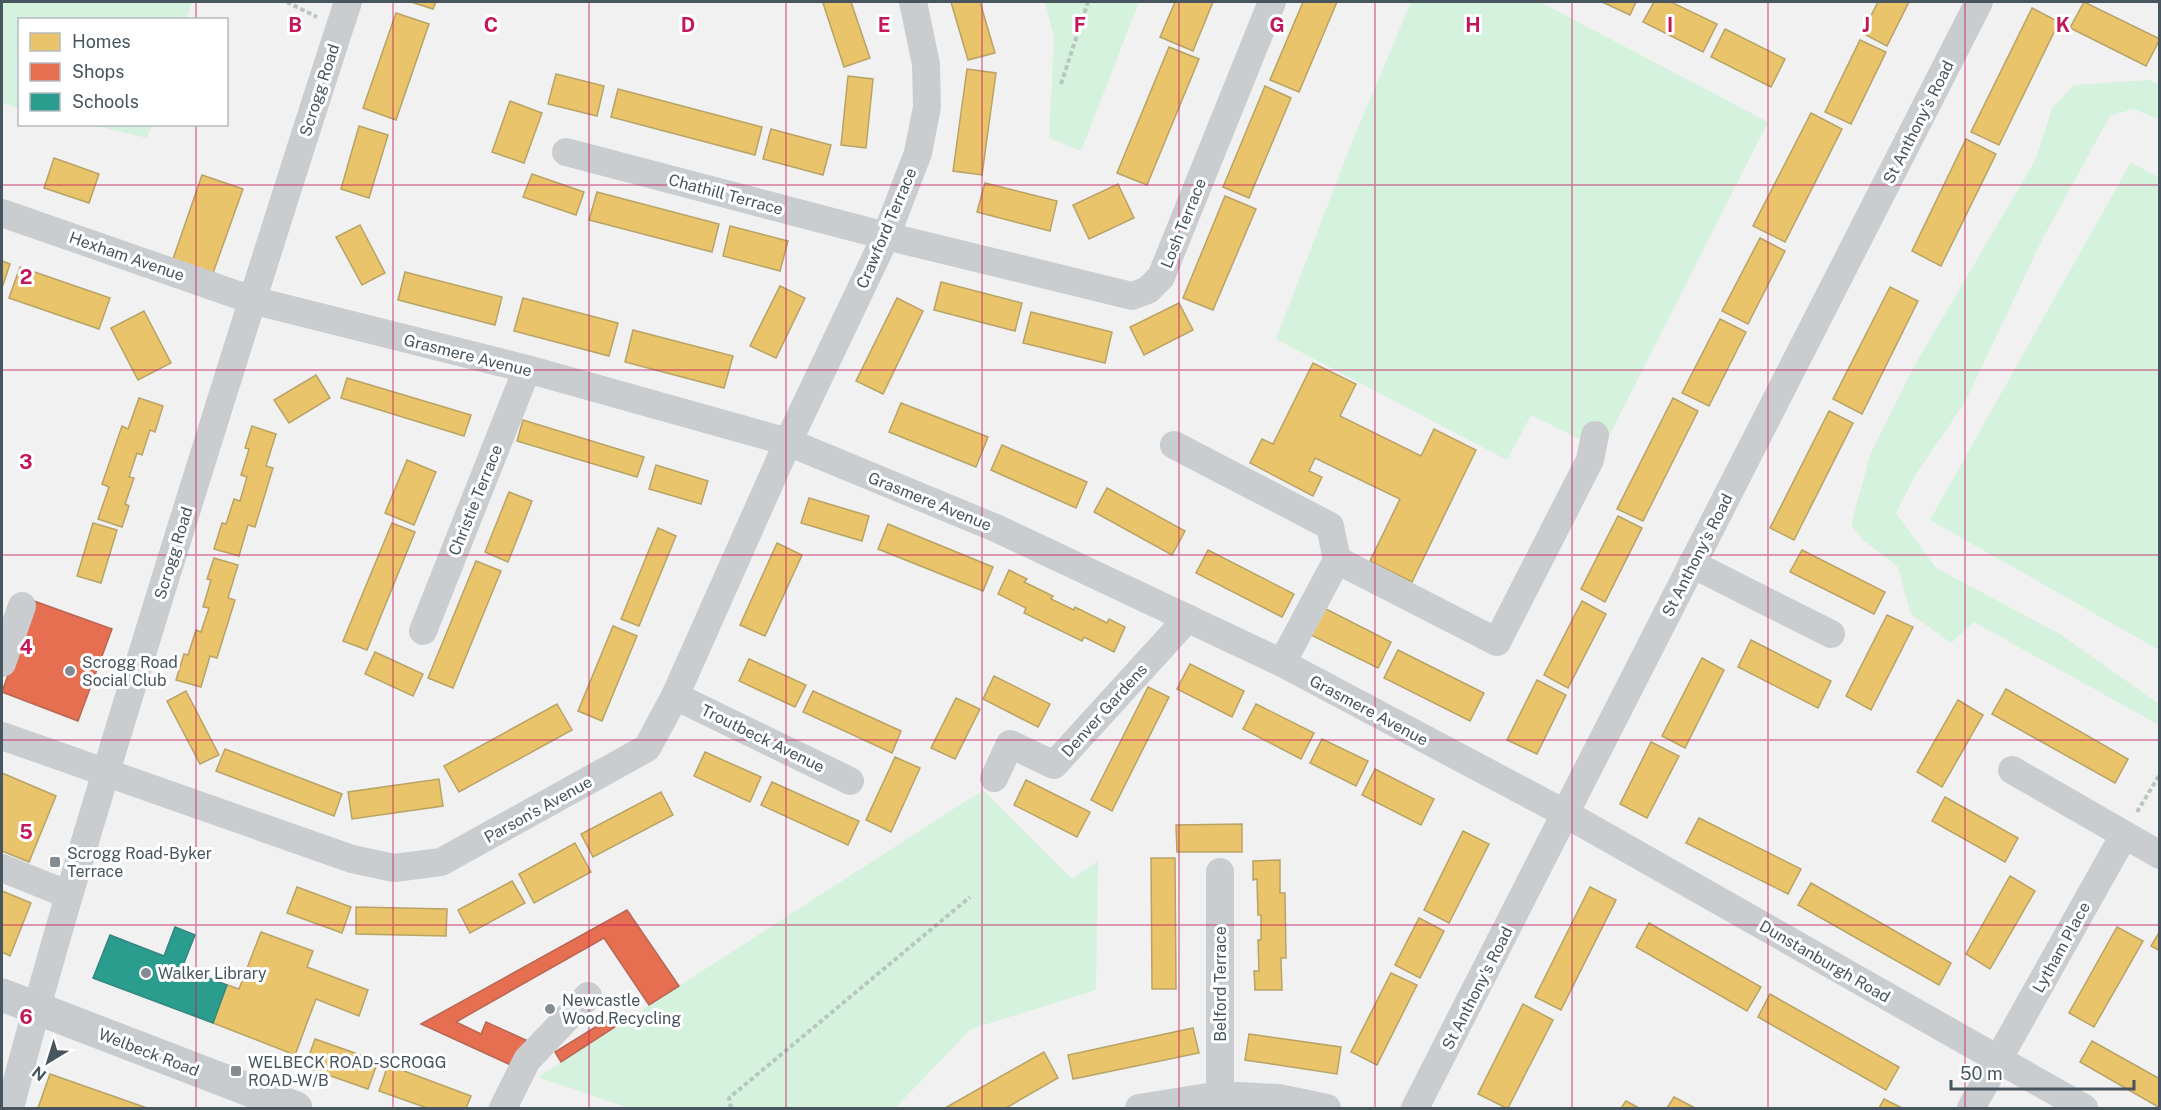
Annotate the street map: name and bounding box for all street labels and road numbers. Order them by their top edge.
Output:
street label: Scrogg Road [296,42,343,139]
street label: St Anthony's Road [1879,58,1958,187]
street label: Crawford Terrace [852,165,920,291]
street label: Chathill Terrace [667,170,785,219]
street label: Losh Terrace [1157,175,1210,271]
street label: Hexham Avenue [67,228,187,285]
street label: Grasmere Avenue [402,330,534,381]
street label: Christie Terrace [445,442,506,558]
street label: Grasmere Avenue [865,468,994,535]
street label: St Anthony's Road [1658,491,1737,620]
street label: Scrogg Road [150,505,197,602]
street label: Denver Gardens [1058,660,1151,761]
street label: Grasmere Avenue [1306,671,1431,750]
street label: Troutbeck Avenue [698,700,827,777]
street label: Parson's Avenue [481,772,595,847]
street label: Lytham Place [2029,899,2094,996]
street label: Dunstanburgh Road [1756,916,1893,1007]
street label: St Anthony's Road [1438,924,1517,1053]
street label: Belford Terrace [1211,926,1230,1042]
street label: Welbeck Road [96,1025,202,1080]

